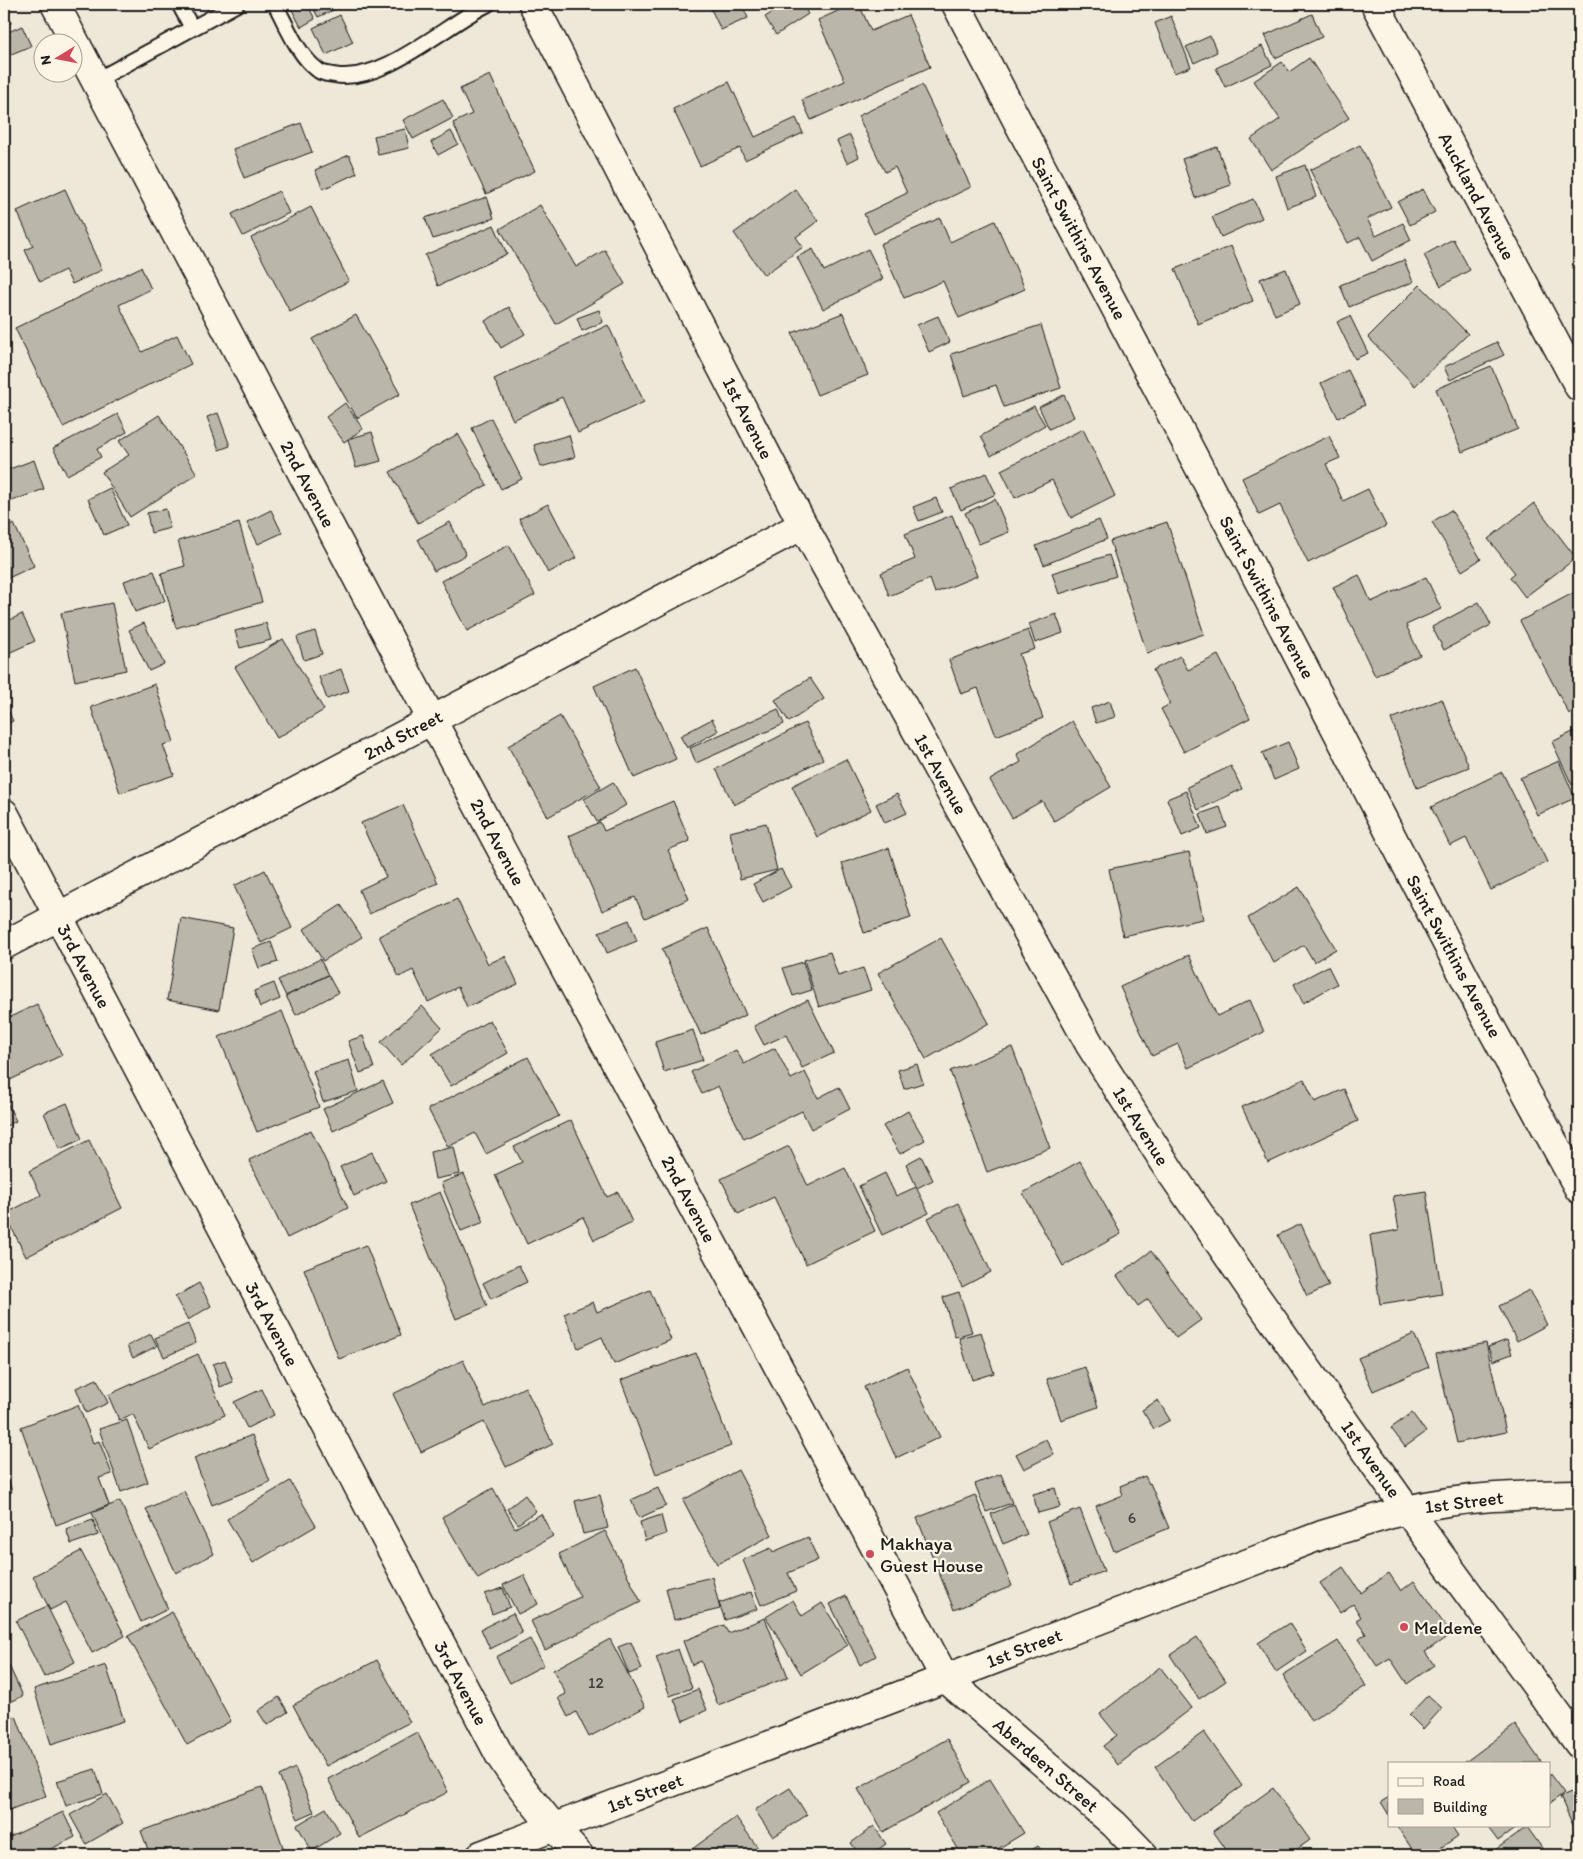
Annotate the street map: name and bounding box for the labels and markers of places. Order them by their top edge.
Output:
place label: Makhaya Guest House [880,1532,983,1577]
marker: Makhaya Guest House [864,1548,876,1560]
place label: Meldene [1414,1616,1483,1639]
marker: Meldene [1398,1621,1410,1633]

